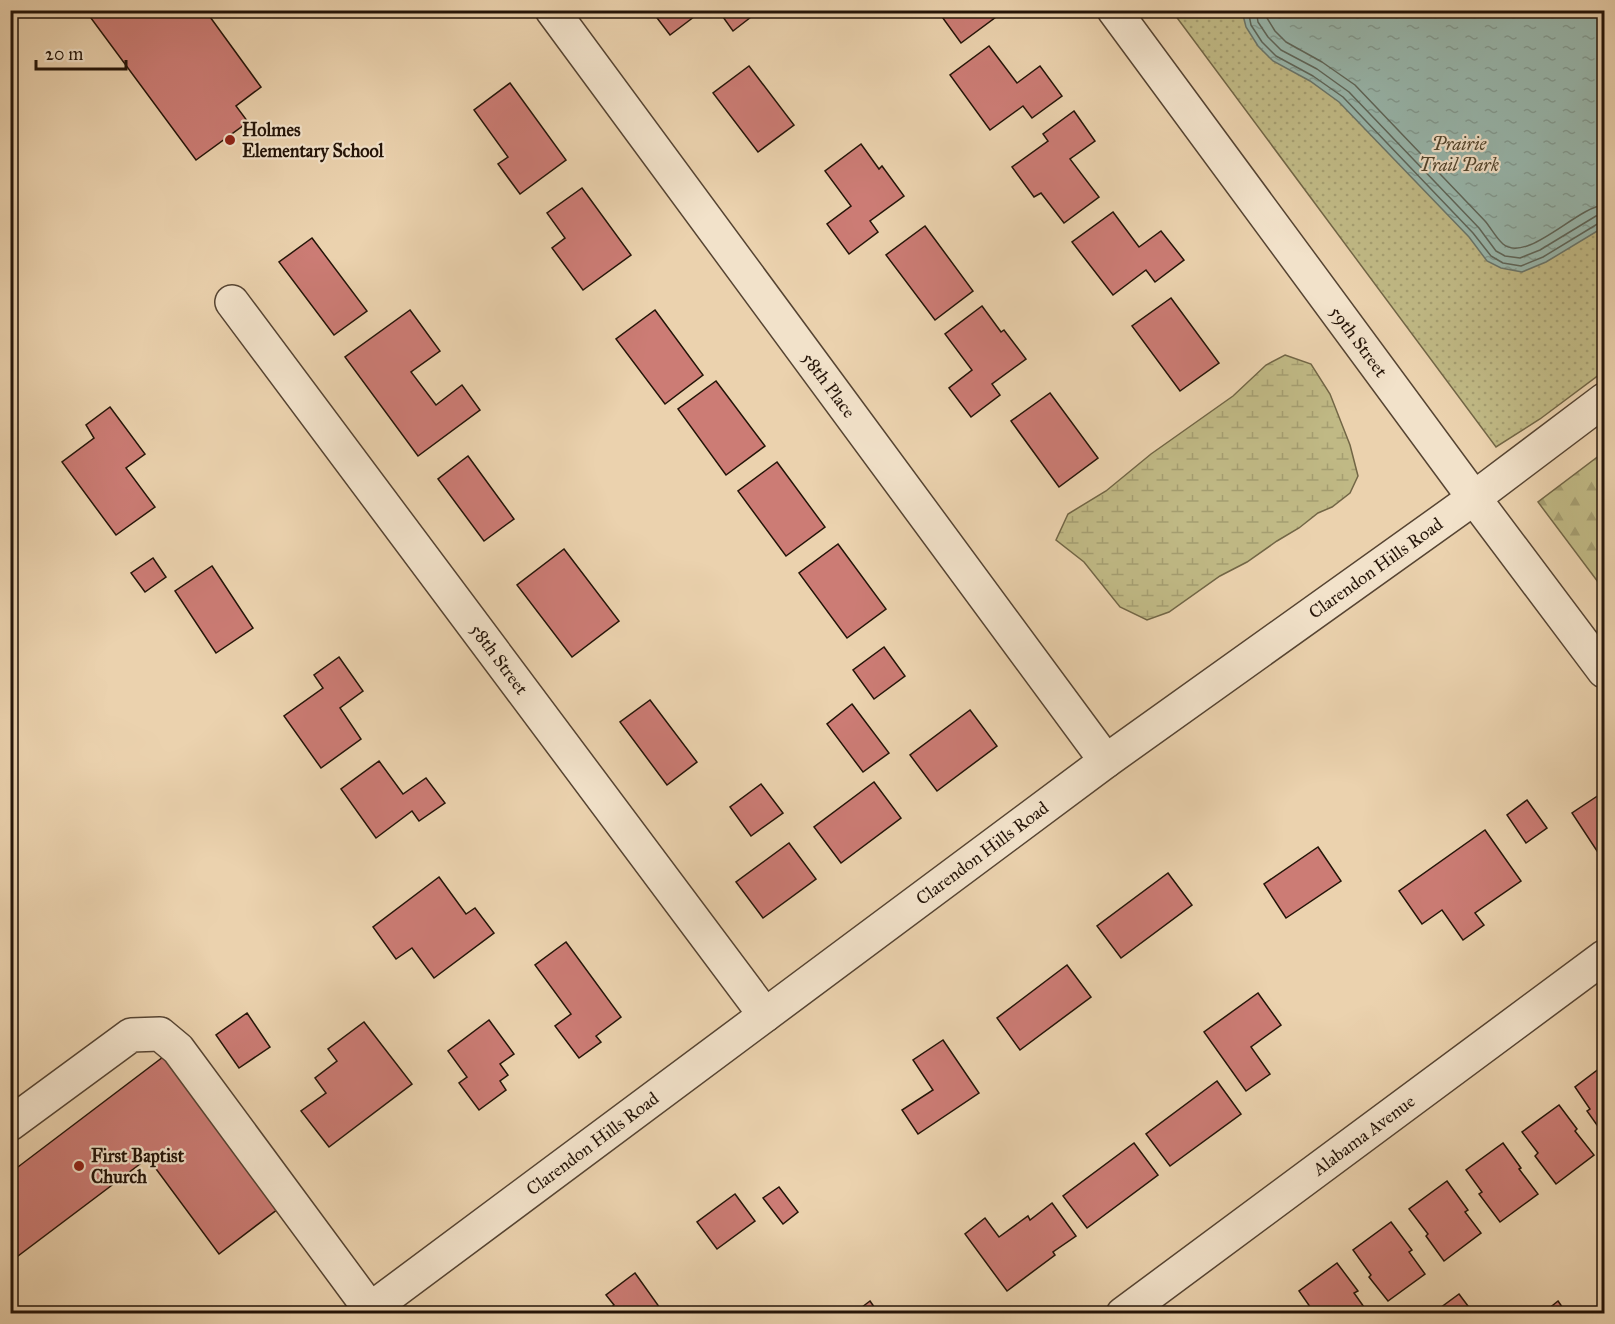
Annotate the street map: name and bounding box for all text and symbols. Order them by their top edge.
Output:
scale bar [36,33,126,71]
text: 20 m [45,43,83,65]
place label: Holmes Elementary School [242,119,385,163]
marker: Holmes Elementary School [223,133,237,147]
park label: Prairie Trail Park [1419,133,1499,176]
street label: 59th Street [1325,302,1392,382]
street label: 58th Place [797,348,860,422]
street label: Clarendon Hills Road [1304,513,1447,624]
street label: 58th Street [465,619,533,700]
street label: Clarendon Hills Road [912,797,1053,910]
street label: Clarendon Hills Road [522,1087,663,1200]
street label: Alabama Avenue [1308,1090,1419,1181]
place label: First Baptist Church [91,1145,185,1188]
marker: First Baptist Church [72,1159,86,1173]

